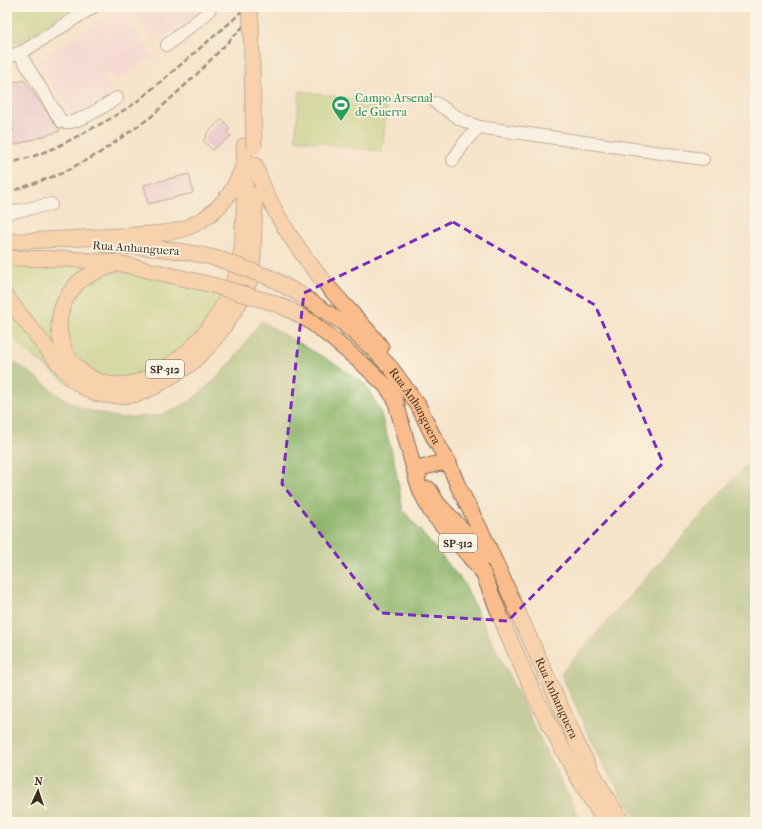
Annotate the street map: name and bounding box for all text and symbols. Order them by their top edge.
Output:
place label: Campo Arsenal de Guerra [355,91,434,119]
sports icon: Campo Arsenal de Guerra [330,94,352,122]
street label: Rua Anhanguera [92,238,181,258]
road number: SP-312 [146,360,184,378]
street label: Rua Anhanguera [386,365,444,447]
road number: SP-312 [439,534,477,552]
street label: Rua Anhanguera [532,655,581,741]
north arrow [18,771,58,811]
text: N [34,775,44,788]

